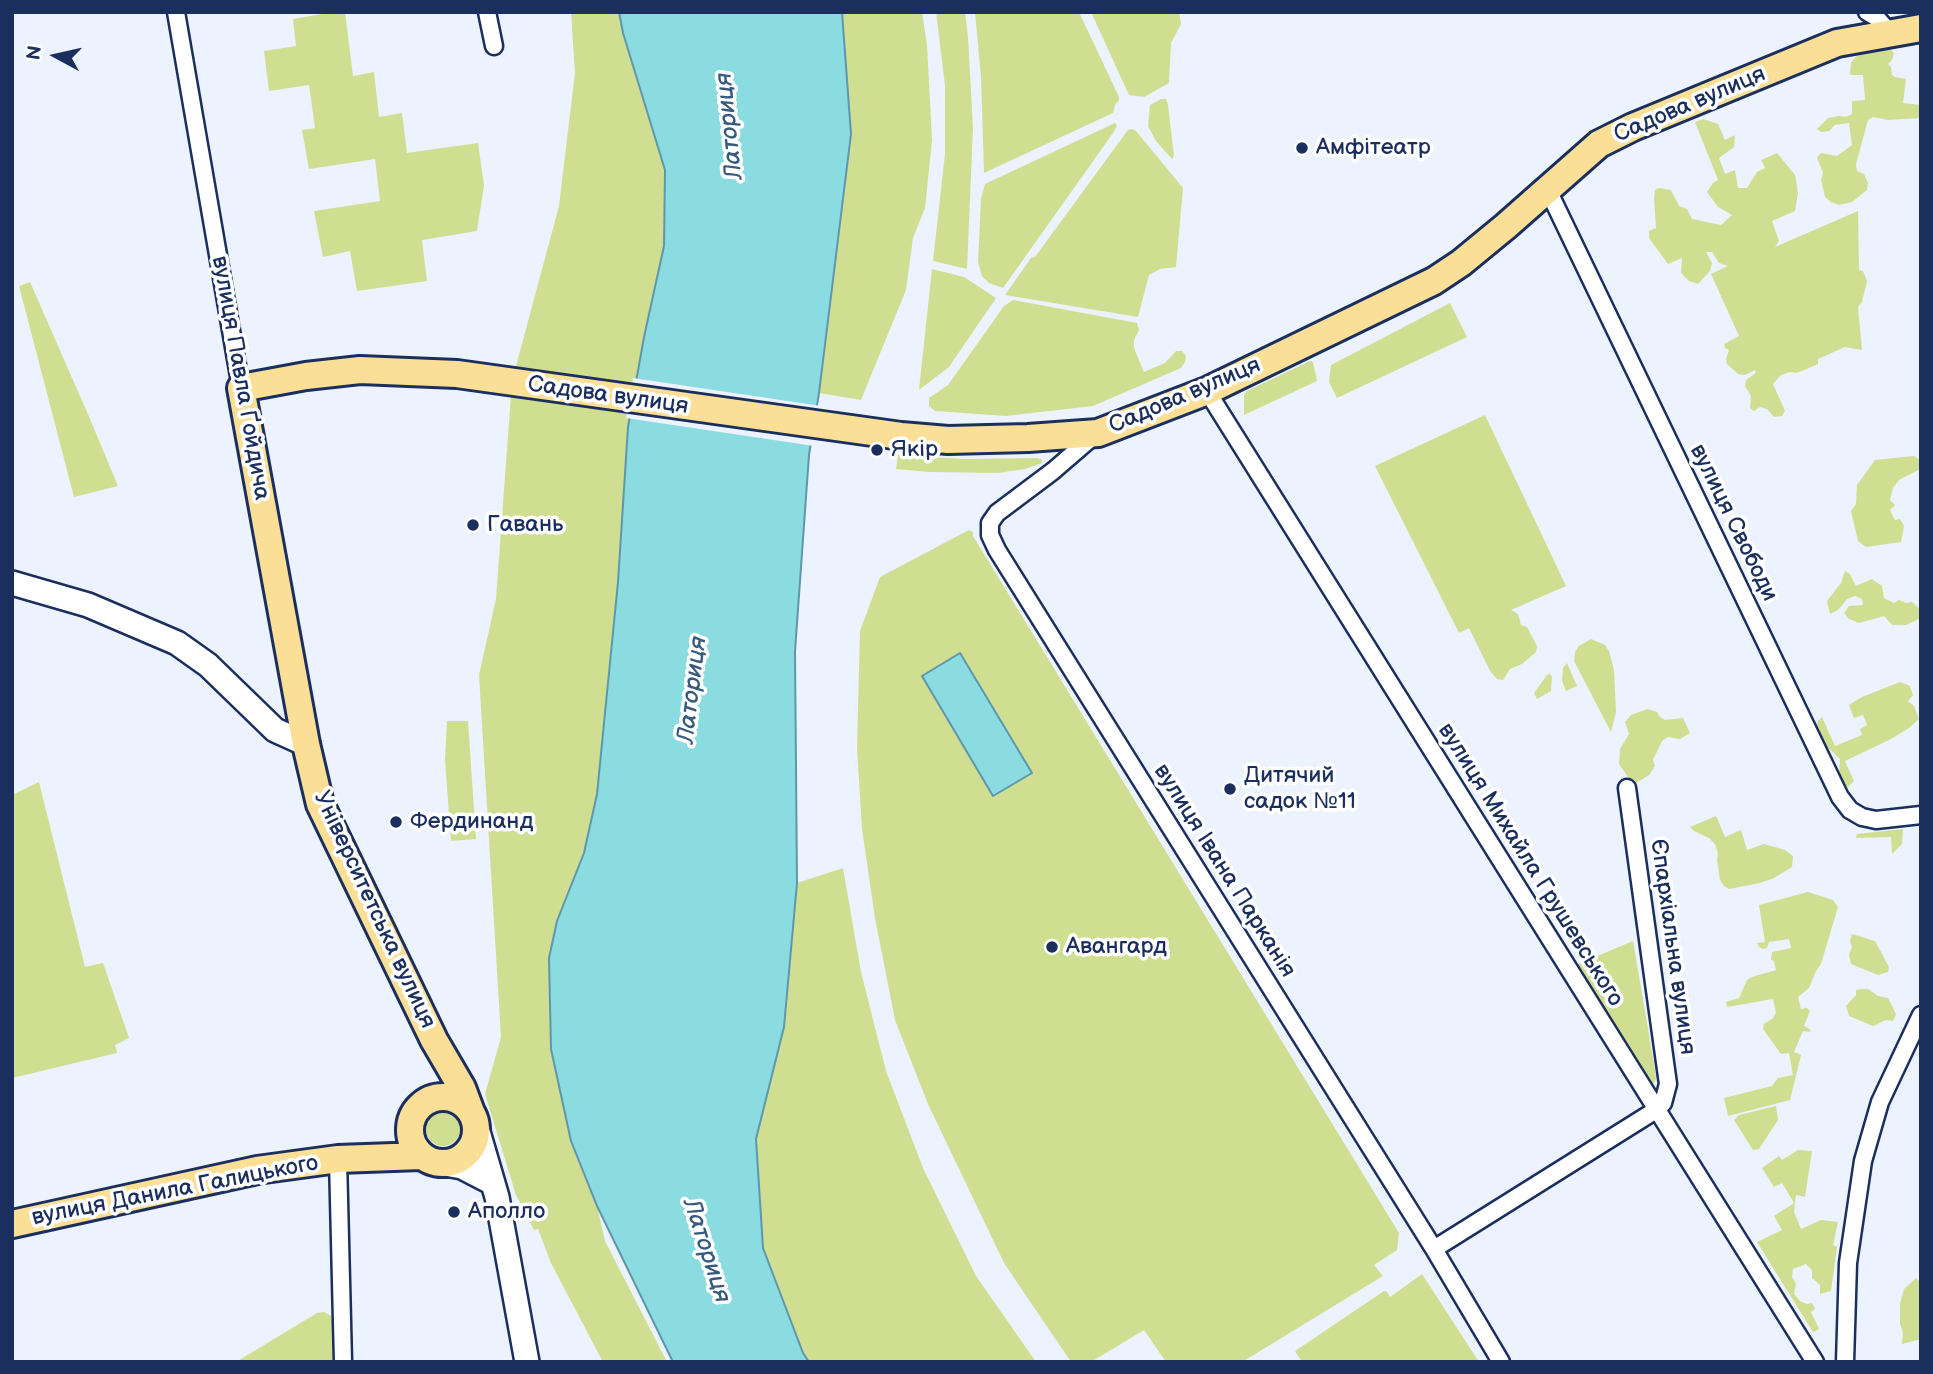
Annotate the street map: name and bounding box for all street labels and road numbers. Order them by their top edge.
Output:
street label: Садова вулиця [1610,61,1770,149]
street label: вулиця Павла Ґойдича [205,254,275,502]
street label: Садова вулиця [1105,352,1265,440]
street label: Садова вулиця [526,371,690,421]
street label: вулиця Свободи [1683,440,1783,606]
street label: вулиця Михайла Грушевського [1431,718,1629,1012]
street label: вулиця Івана Парканія [1147,759,1301,983]
street label: Університетська вулиця [307,787,441,1033]
street label: Єпархіальна вулиця [1643,838,1701,1056]
street label: вулиця Данила Галицького [30,1150,320,1232]

